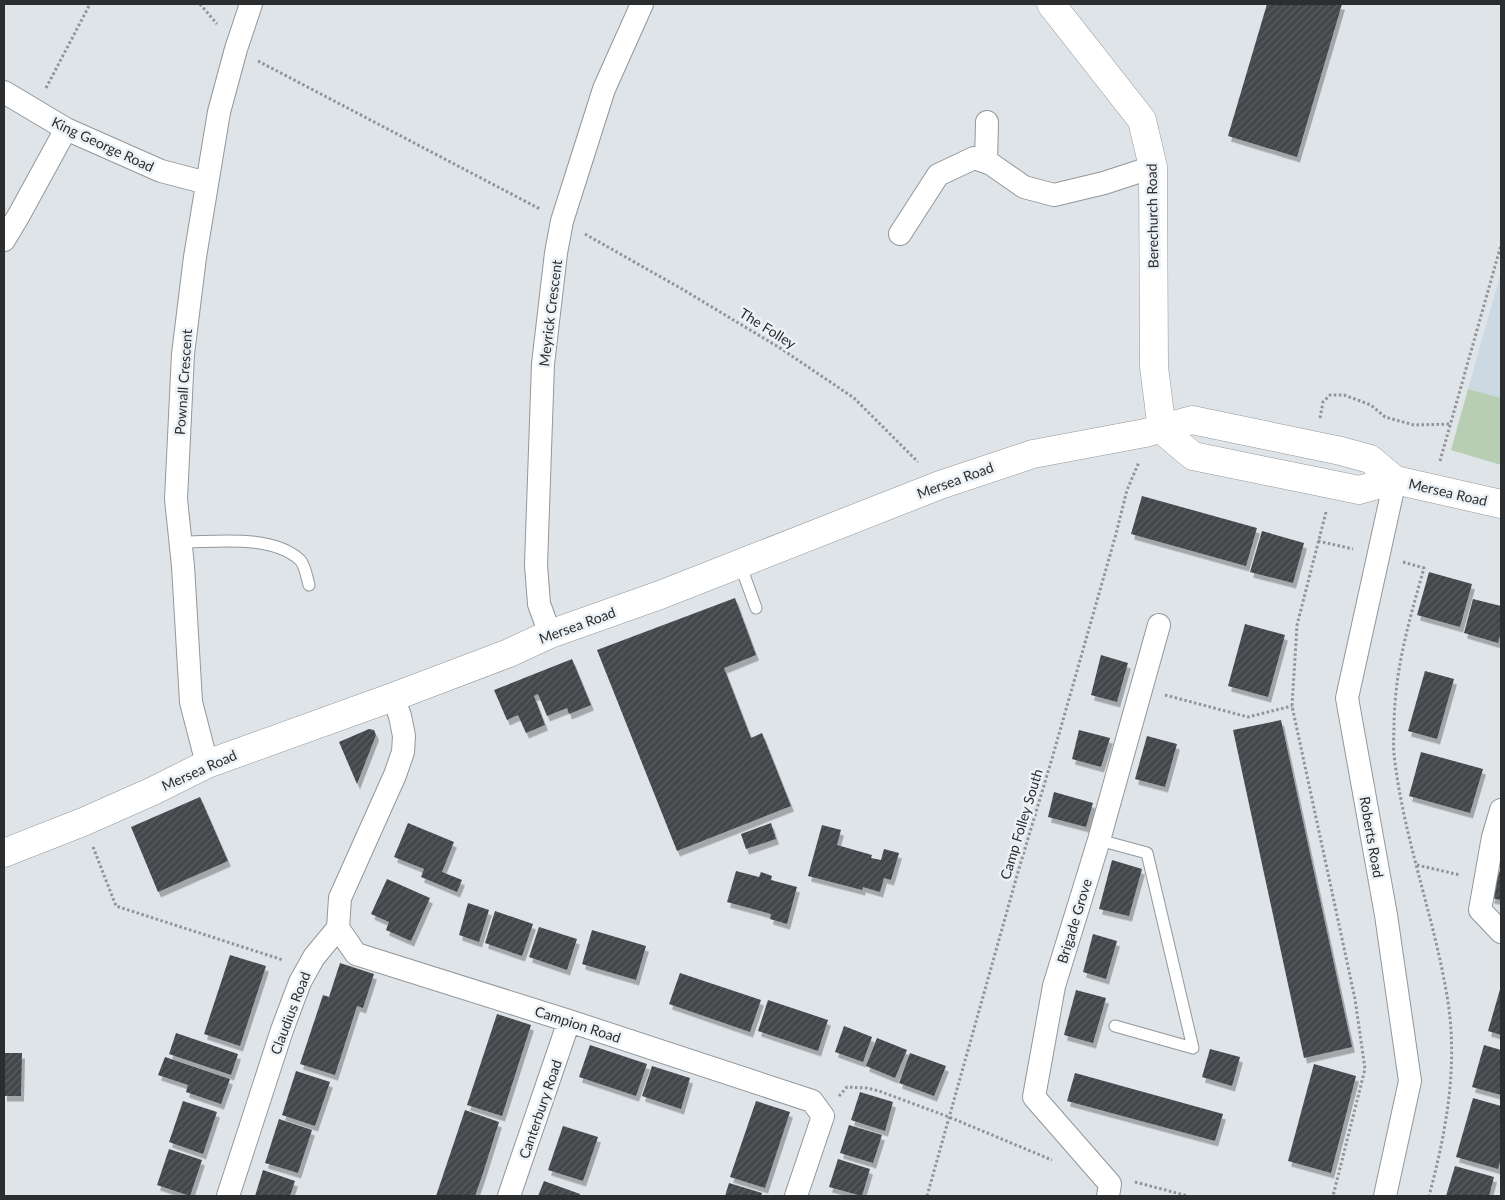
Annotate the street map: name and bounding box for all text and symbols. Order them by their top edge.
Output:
street label: King George Road [49,113,157,175]
street label: Berechurch Road [1143,163,1161,269]
street label: Meyrick Crescent [535,259,565,367]
street label: The Folley [737,304,800,352]
street label: Pownall Crescent [171,328,195,436]
street label: Mersea Road [914,458,996,502]
street label: Mersea Road [1407,475,1489,509]
street label: Mersea Road [536,603,618,647]
street label: Mersea Road [159,746,239,794]
street label: Camp Folley South [996,767,1046,881]
street label: Roberts Road [1356,795,1388,879]
street label: Brigade Grove [1053,877,1095,965]
street label: Claudius Road [266,969,314,1057]
street label: Campion Road [533,1002,623,1046]
street label: Canterbury Road [515,1057,565,1161]

